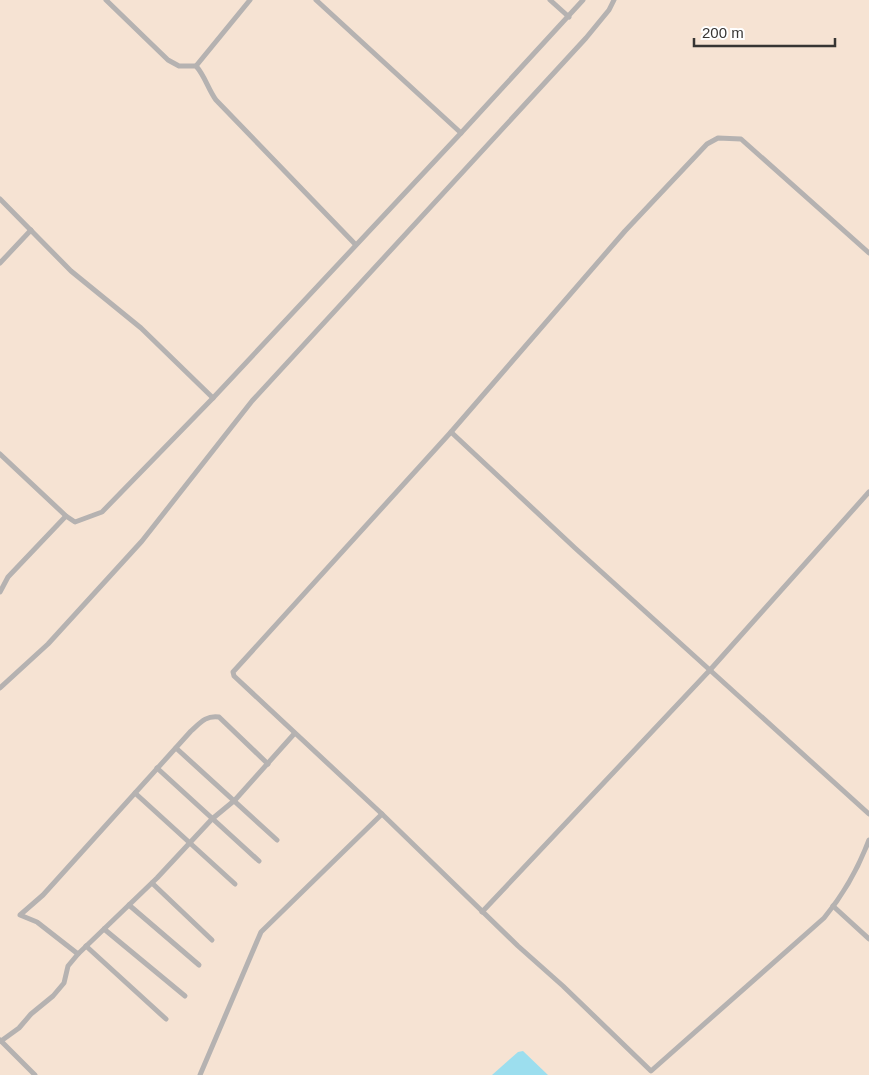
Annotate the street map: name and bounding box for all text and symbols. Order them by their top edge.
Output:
scale bar [694,15,835,47]
text: 200 m [702,24,744,41]

